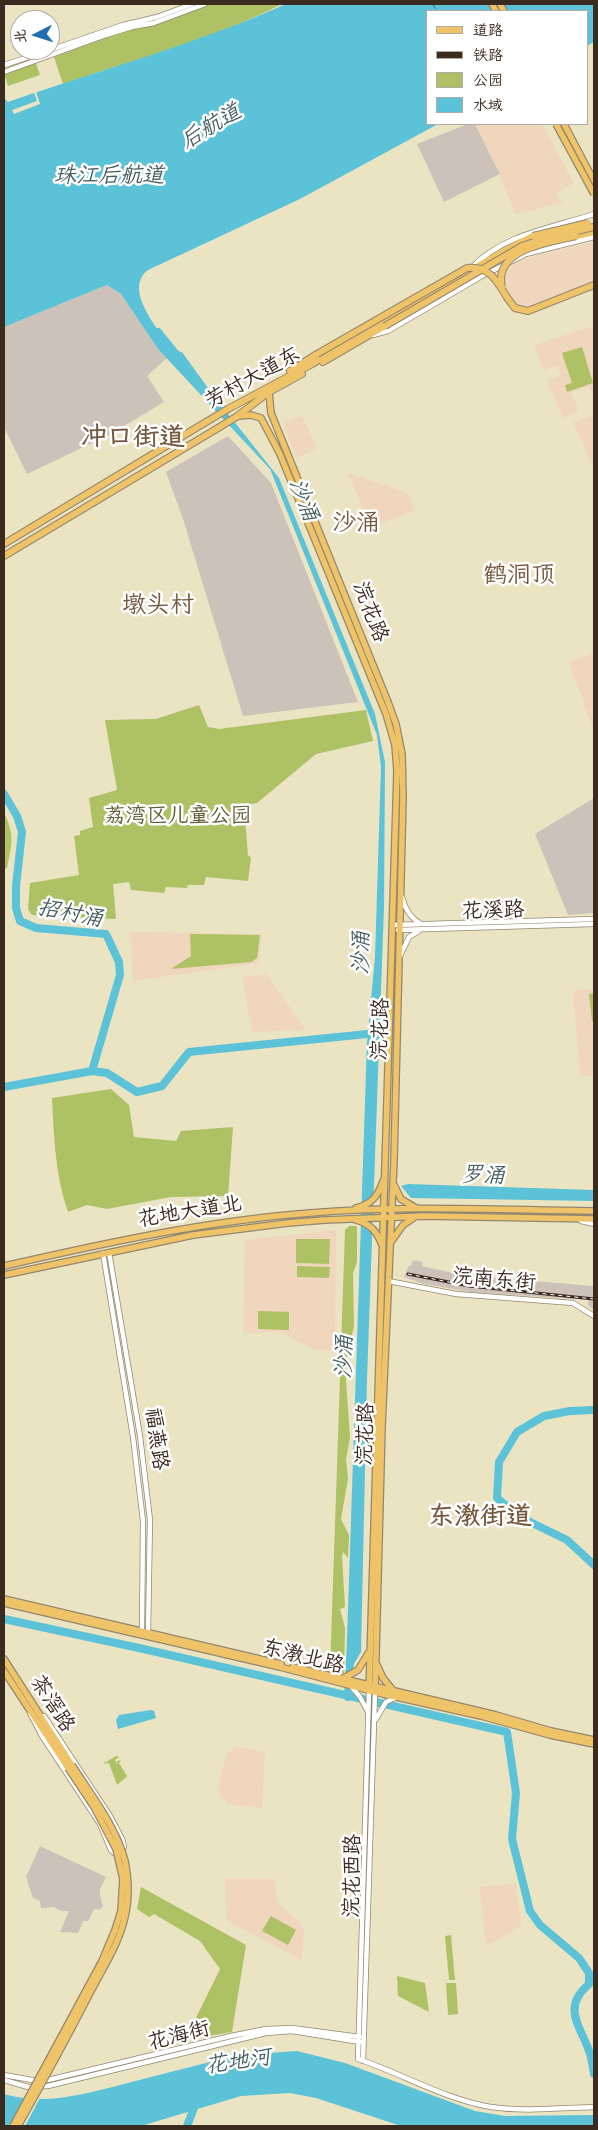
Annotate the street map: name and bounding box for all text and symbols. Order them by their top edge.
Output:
north arrow [10,10,60,60]
legend [426,10,588,125]
text: 道路 [473,21,503,40]
text: 北 [11,29,30,44]
text: 铁路 [473,46,503,65]
text: 公园 [473,71,503,90]
text: 水域 [473,96,503,115]
water label: 后航道 [176,99,246,155]
water label: 珠江后航道 [54,163,164,189]
street label: 芳村大道东 [201,342,305,414]
district label: 冲口街道 [81,422,185,454]
water label: 沙涌 [283,475,323,525]
district label: 沙涌 [332,510,380,538]
district label: 鹤洞顶 [483,562,555,590]
street label: 浣花路 [347,578,393,646]
district label: 墩头村 [122,592,194,620]
park label: 荔湾区儿童公园 [105,803,251,829]
water label: 招村涌 [35,895,105,933]
street label: 花溪路 [461,897,525,925]
water label: 沙涌 [348,931,376,975]
street label: 浣花路 [367,997,395,1061]
water label: 罗涌 [461,1162,505,1190]
street label: 花地大道北 [136,1191,244,1233]
street label: 浣南东街 [451,1264,537,1296]
water label: 沙涌 [331,1335,359,1379]
street label: 浣花路 [352,1402,380,1466]
street label: 福燕路 [139,1406,173,1472]
district label: 东漖街道 [428,1501,532,1533]
street label: 东漖北路 [259,1635,347,1679]
street label: 茶滘路 [24,1671,80,1737]
street label: 浣花西路 [340,1834,366,1918]
street label: 花海街 [145,2016,213,2056]
water label: 花地河 [203,2044,273,2080]

